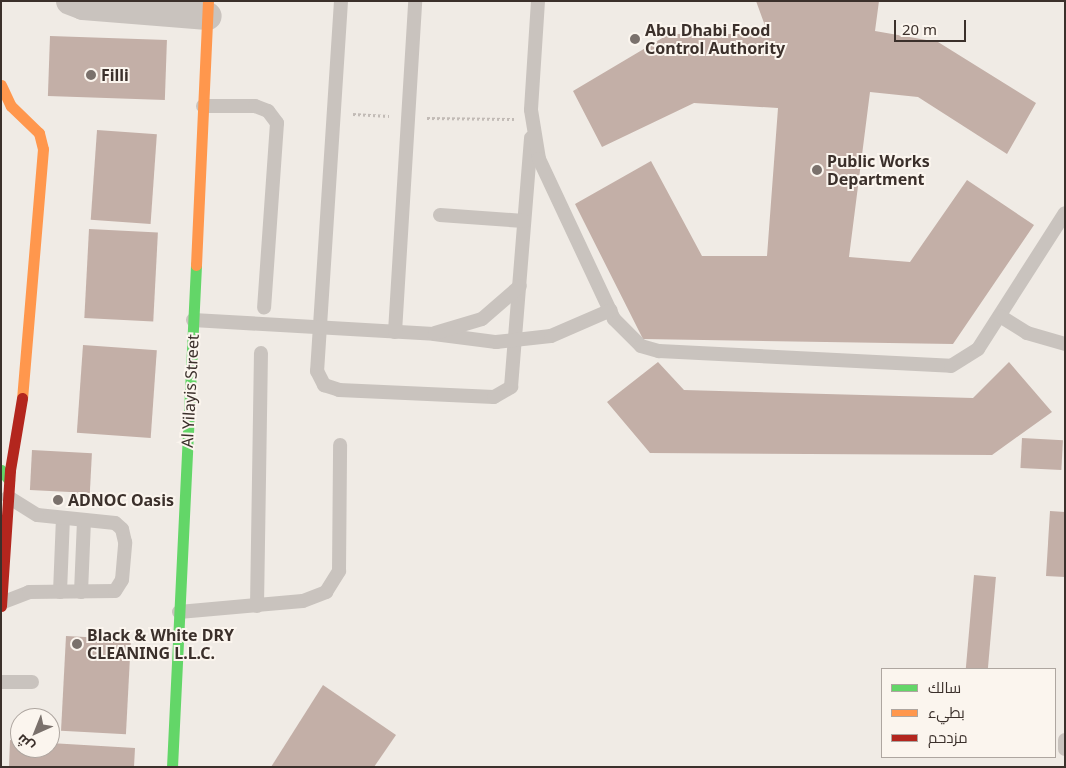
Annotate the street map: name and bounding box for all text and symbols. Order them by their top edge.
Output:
scale bar [896,10,968,42]
text: 20 m [902,19,937,39]
place label: Abu Dhabi Food Control Authority [645,20,785,58]
marker: Abu Dhabi Food Control Authority [629,33,641,45]
place label: Filli [101,65,129,85]
marker: Filli [85,69,97,81]
place label: Public Works Department [827,151,930,189]
marker: Public Works Department [811,164,823,176]
street label: Al Yilayis Street [177,334,203,448]
place label: ADNOC Oasis [68,490,174,510]
marker: ADNOC Oasis [52,494,64,506]
place label: Black & White DRY CLEANING L.L.C. [87,625,234,663]
marker: Black & White DRY CLEANING L.L.C. [71,638,83,650]
legend [881,668,1056,758]
text: سالك [928,677,961,697]
text: بطيء [928,702,965,722]
north arrow [10,708,60,758]
text: مزدحم [928,727,968,747]
text: ش [12,730,38,757]

